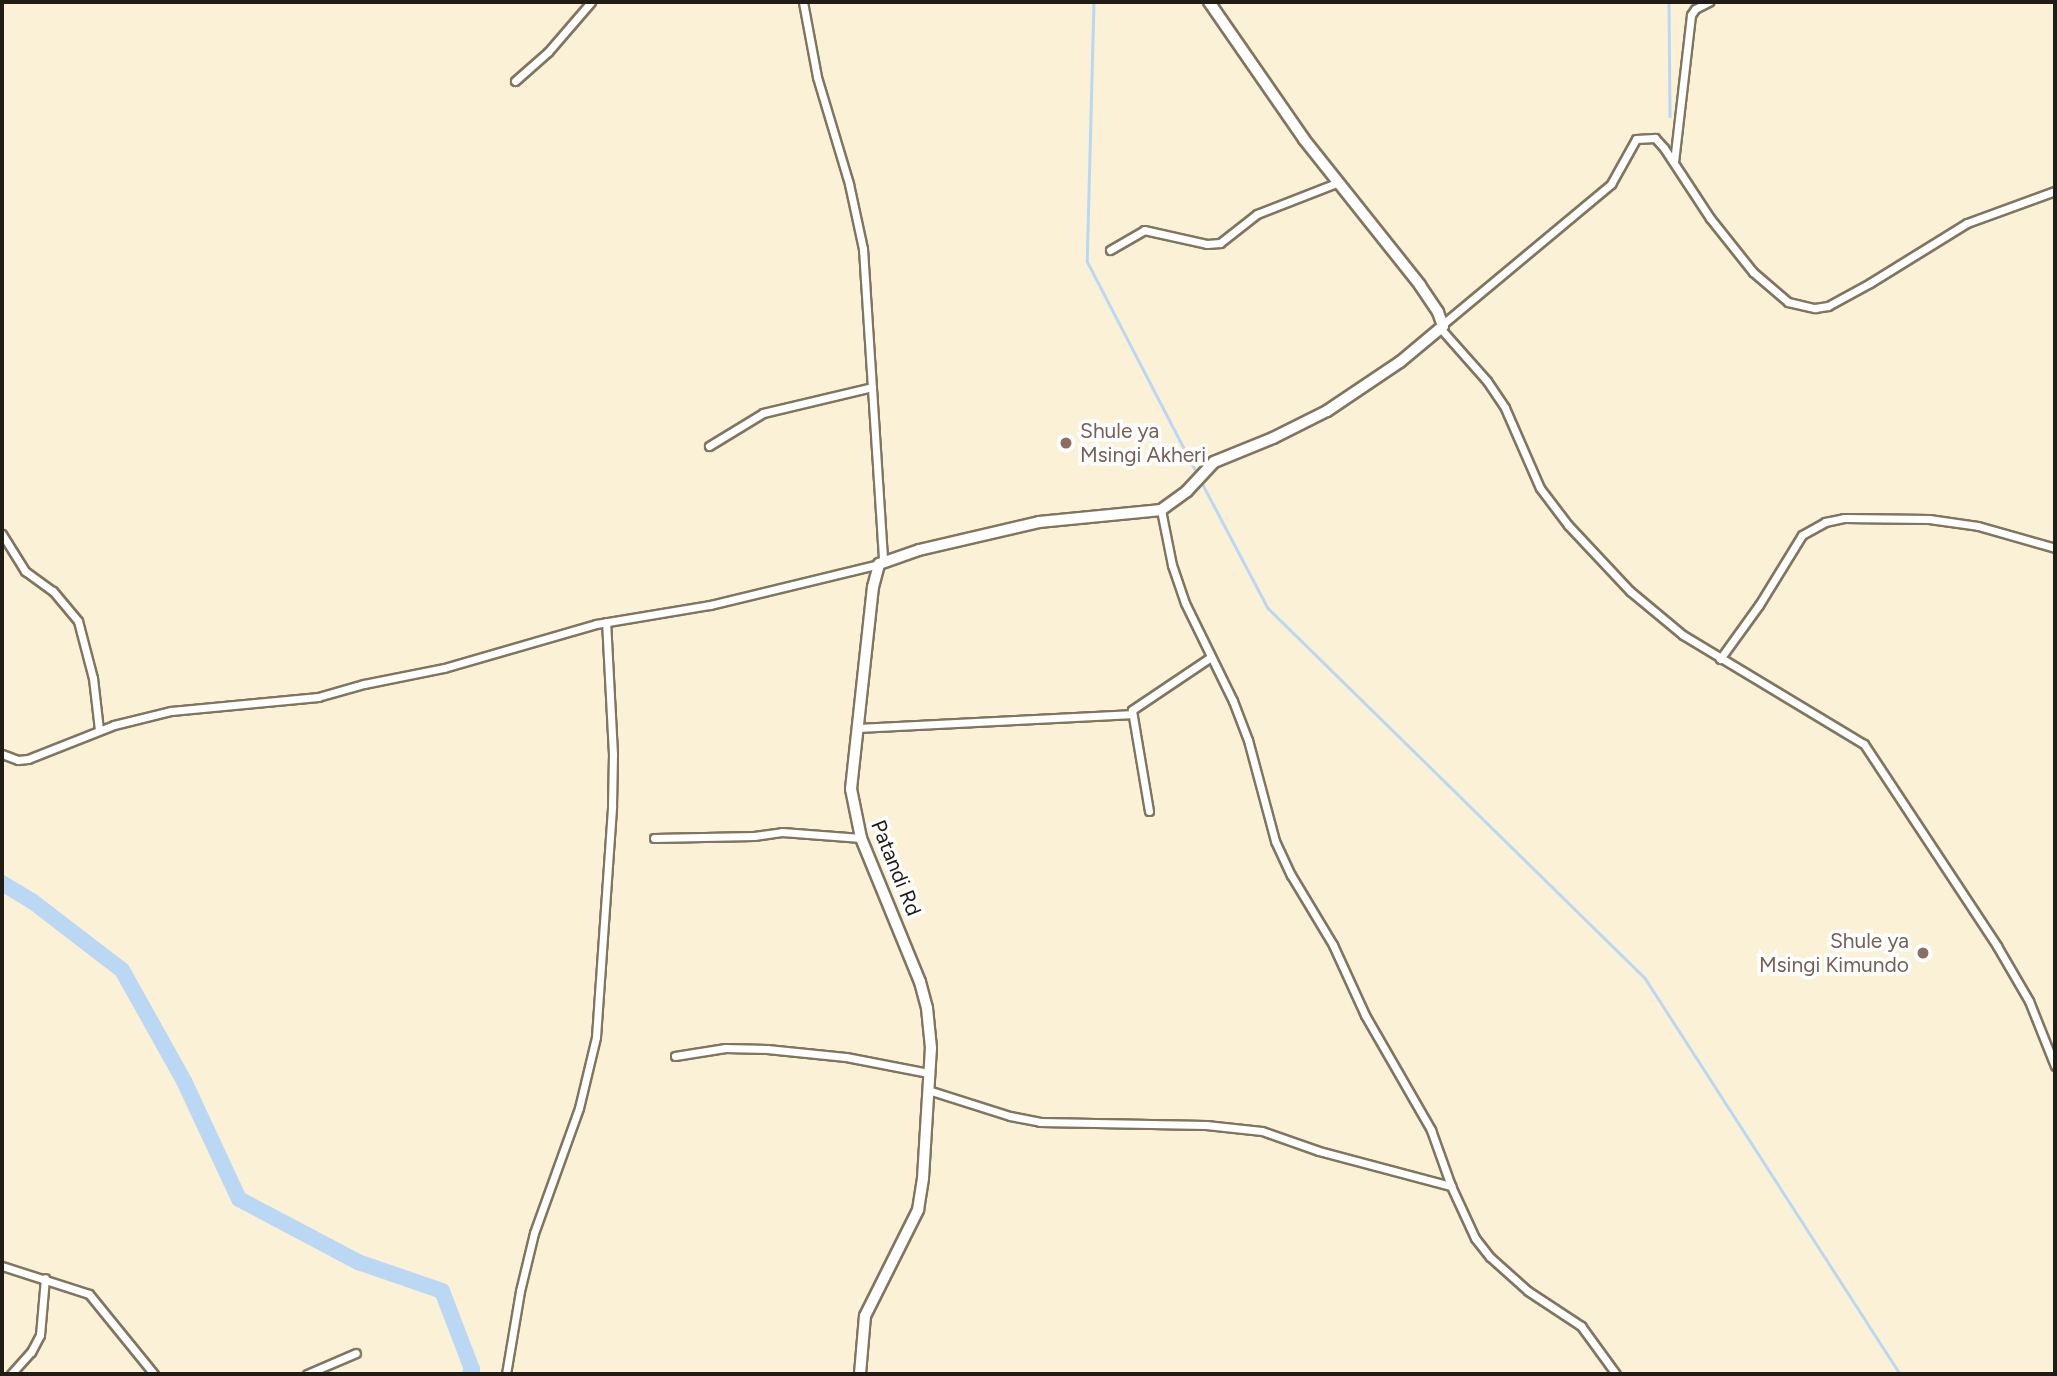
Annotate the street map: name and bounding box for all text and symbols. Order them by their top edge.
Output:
place label: Shule ya Msingi Akheri [1080,418,1206,468]
marker: Shule ya Msingi Akheri [1058,435,1074,451]
street label: Patandi Rd [865,817,927,919]
place label: Shule ya Msingi Kimundo [1759,928,1909,978]
marker: Shule ya Msingi Kimundo [1915,945,1931,961]

